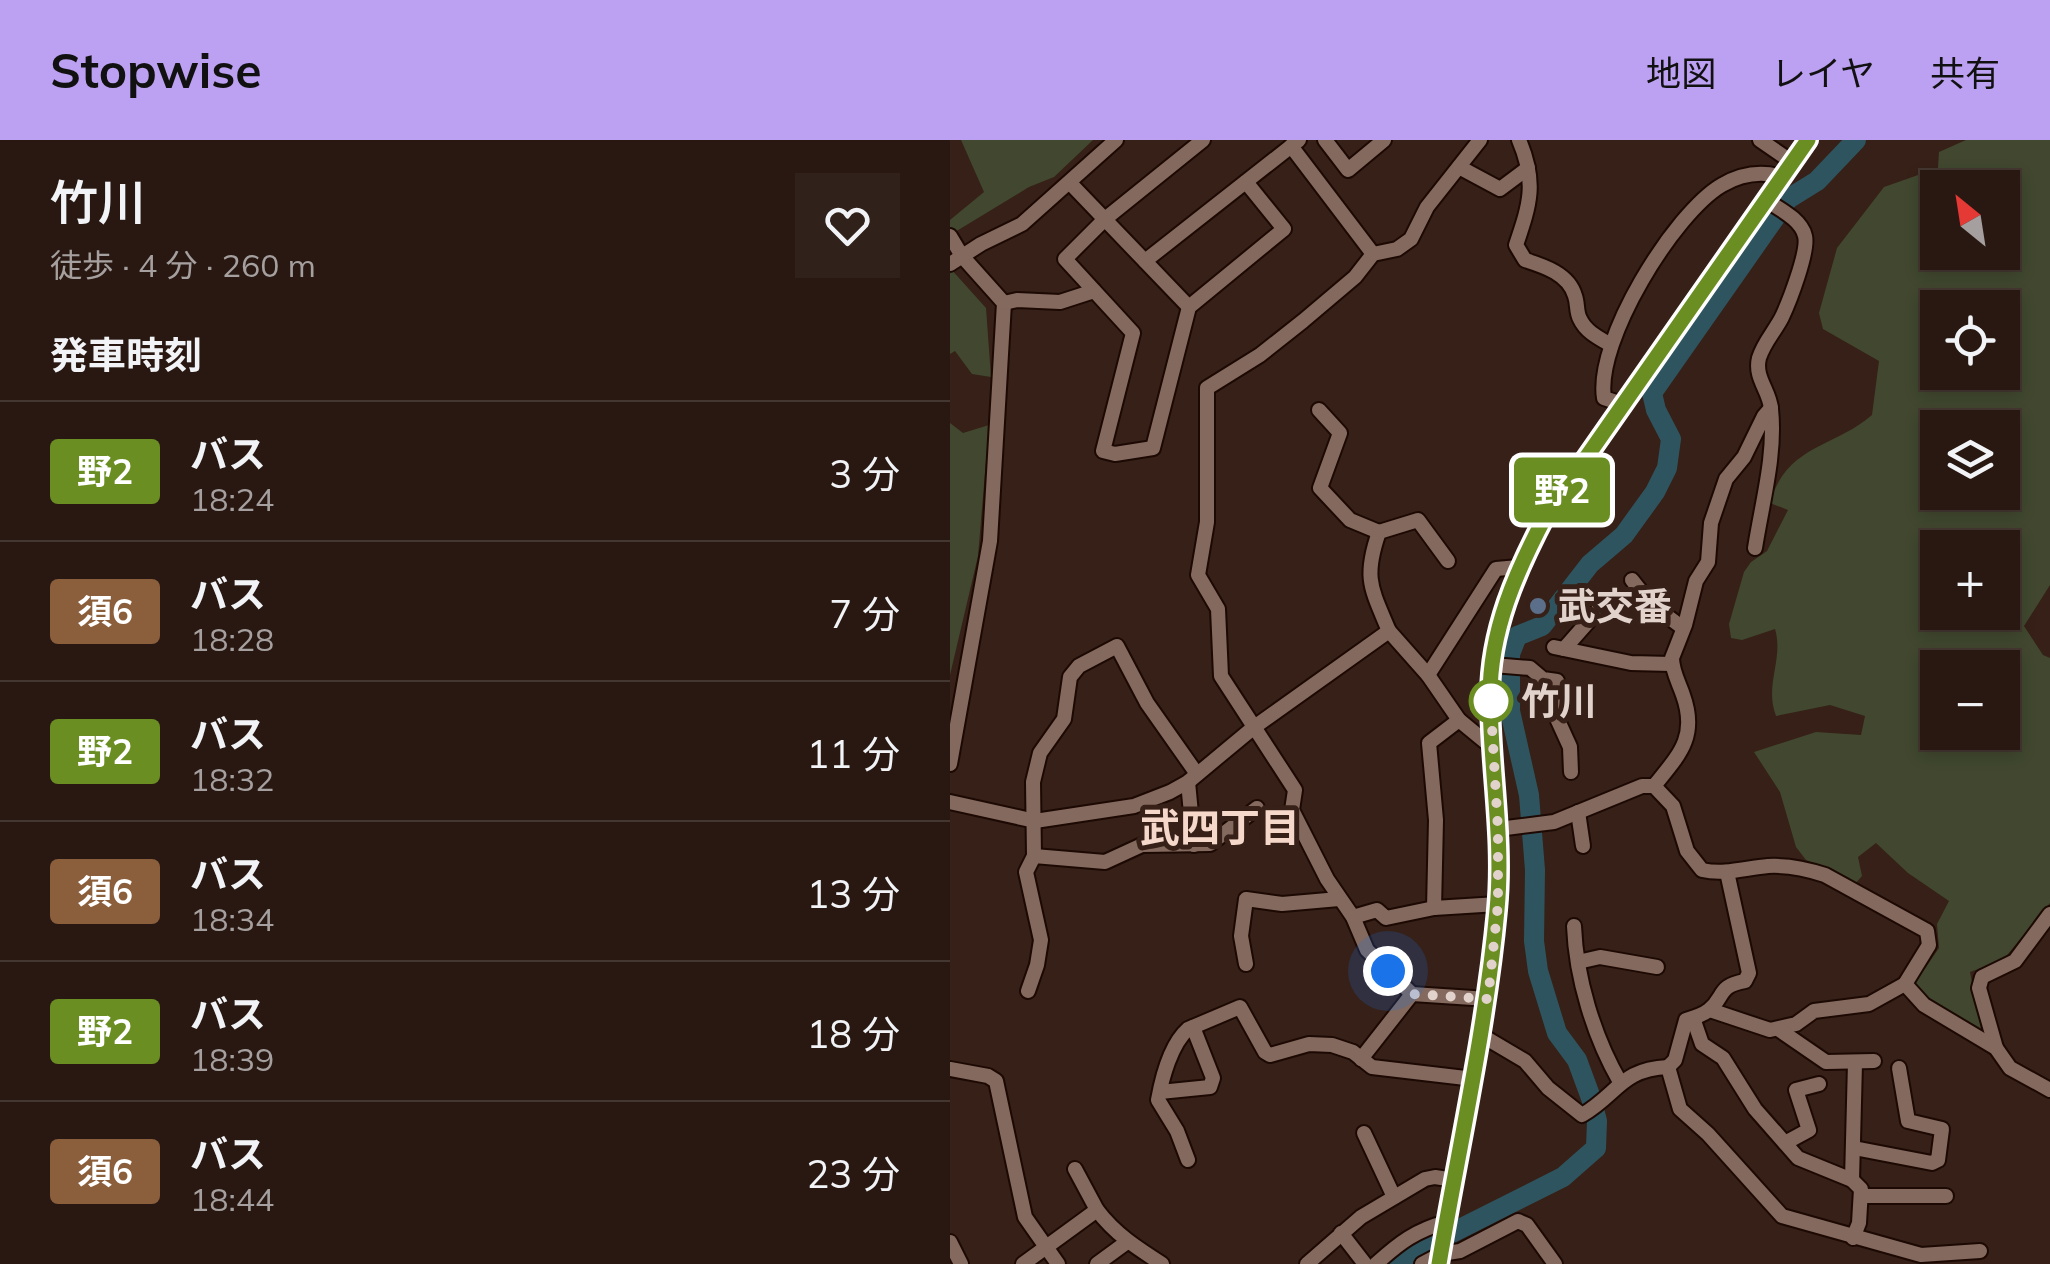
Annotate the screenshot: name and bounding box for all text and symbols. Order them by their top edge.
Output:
text: Stopwise [50,40,262,100]
text: 地図 [1646,51,1716,95]
text: レイヤ [1771,51,1875,95]
text: 共有 [1930,51,2000,95]
north arrow [1920,170,2020,270]
map controls [1920,170,2020,750]
text: 竹川 [50,172,146,232]
button: heart [795,173,900,278]
text: 徒歩 · 4 分 · 260 m [50,245,316,285]
button: locate [1920,290,2020,390]
text: 発車時刻 [50,331,202,379]
button: layers [1920,410,2020,510]
text: バス [190,430,266,478]
text: 野2 [77,449,133,493]
text: 3 分 [829,450,900,498]
line badge: 野2 [1517,458,1607,522]
text: 野2 [1534,468,1590,512]
text: 18:24 [190,479,274,519]
button: + [1920,530,2020,630]
text: バス [190,570,266,618]
place label: 武交番 [1558,582,1672,630]
text: 須6 [77,589,133,633]
text: 7 分 [829,590,900,638]
marker: 武交番 [1527,595,1549,617]
text: 18:28 [190,619,274,659]
button: − [1920,650,2020,750]
place label: 竹川 [1521,677,1597,725]
marker: 竹川 [1470,680,1512,722]
text: バス [190,710,266,758]
text: 野2 [77,729,133,773]
text: 11 分 [806,730,900,778]
text: 18:32 [190,759,274,799]
district label: 武四丁目 [1140,802,1300,852]
text: バス [190,850,266,898]
text: 須6 [77,869,133,913]
text: 13 分 [806,870,900,918]
text: 18:34 [190,899,274,939]
your location [1363,946,1413,996]
text: バス [190,990,266,1038]
text: 野2 [77,1009,133,1053]
text: 18 分 [806,1010,900,1058]
text: 18:39 [190,1039,274,1079]
text: バス [190,1130,266,1178]
text: 須6 [77,1149,133,1193]
text: 23 分 [806,1150,900,1198]
text: 18:44 [190,1179,274,1219]

